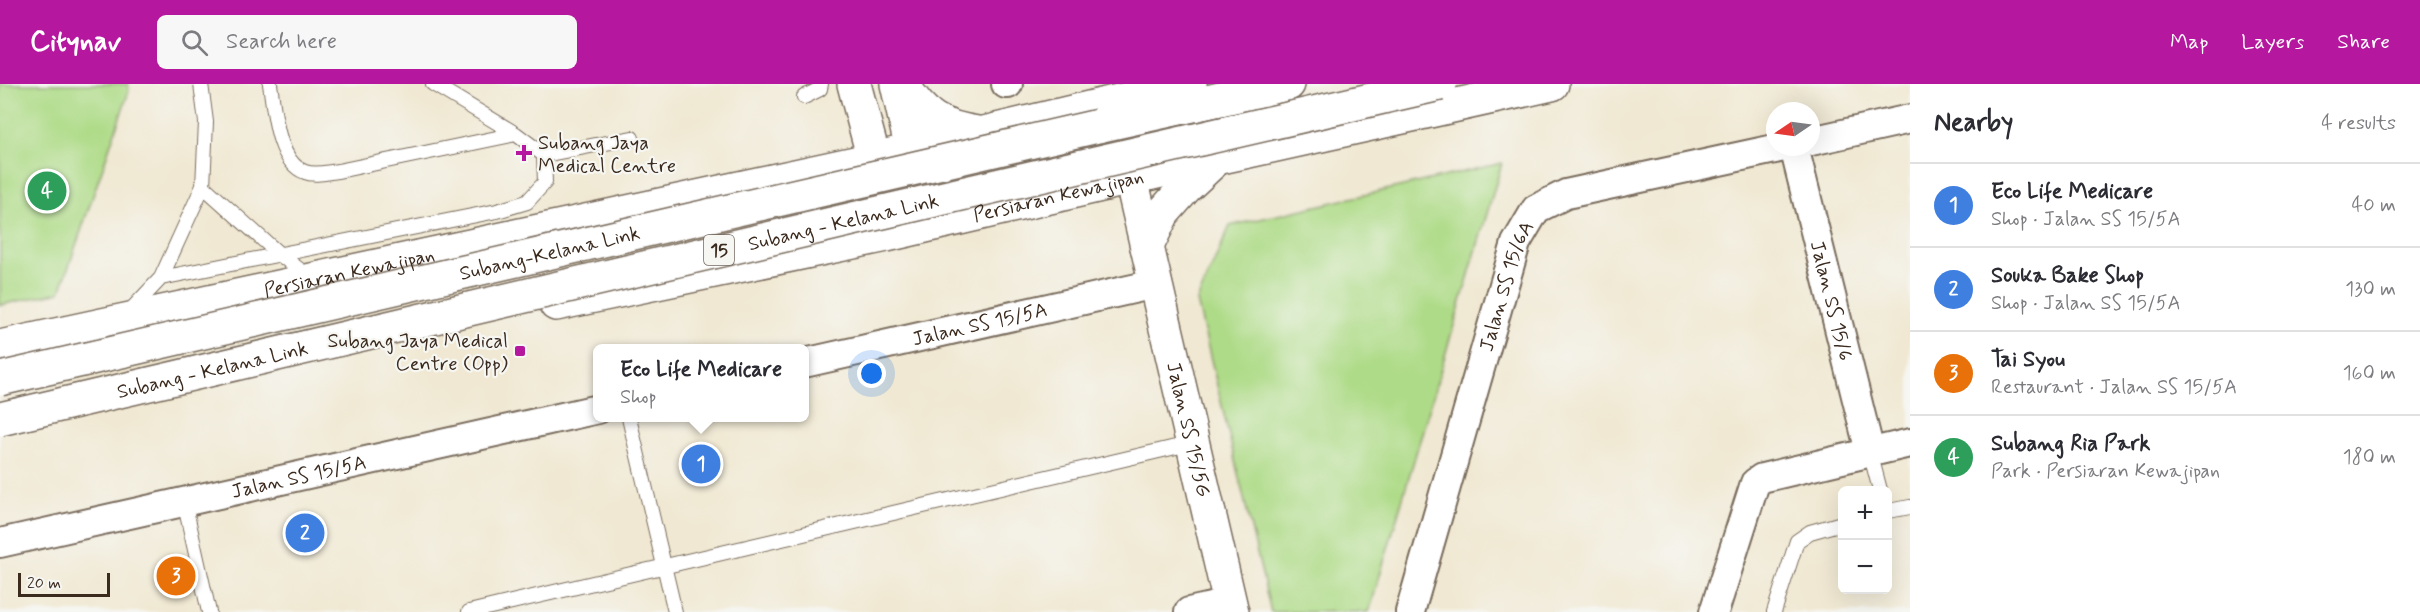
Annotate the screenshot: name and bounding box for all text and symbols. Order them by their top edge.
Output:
search box [157,15,577,69]
text: Citynav [30,24,121,61]
icon: search [178,26,211,59]
text: Search here [226,28,337,56]
text: Map [2170,28,2208,56]
text: Layers [2241,28,2304,56]
text: Share [2337,28,2390,56]
north arrow [1766,102,1820,156]
text: Nearby [1934,106,2013,140]
text: 4 results [2321,110,2396,137]
place label: Subang Jaya Medical Centre [538,130,676,180]
marker: Subang Jaya Medical Centre [515,144,533,162]
street label: Persiaran Kewajipan [971,164,1146,229]
pin: 4 [28,168,66,214]
text: Eco Life Medicare [1991,178,2153,206]
street label: Subang - Kelana Link [745,188,942,258]
text: 1 [1949,192,1958,219]
text: 40 m [2352,192,2396,219]
text: Shop · Jalan SS 15/5A [1991,206,2181,233]
street label: Jalan SS 15/6A [1474,216,1541,355]
street label: Subang-Kelana Link [457,220,643,288]
road number: 15 [704,235,734,265]
street label: Jalan SS 15/6 [1803,238,1859,364]
street label: Persiaran Kewajipan [261,242,437,305]
text: Souka Bake Shop [1991,262,2144,290]
text: 2 [1949,276,1958,303]
text: 130 m [2345,276,2396,303]
text: Shop · Jalan SS 15/5A [1991,290,2181,317]
street label: Jalan SS 15/5A [910,297,1050,353]
place label: Subang Jaya Medical Centre (Opp) [327,328,508,378]
street label: Subang - Kelana Link [114,335,311,406]
marker: Subang Jaya Medical Centre (Opp) [513,344,527,358]
popup [593,344,809,422]
text: Tai Syou [1991,346,2065,374]
text: Eco Life Medicare [620,356,782,384]
your location [857,359,886,388]
street label: Jalan SS 15/5G [1159,359,1217,500]
text: 3 [1949,360,1958,387]
text: 160 m [2343,360,2396,387]
text: Restaurant · Jalan SS 15/5A [1991,374,2237,401]
text: Shop [620,384,657,411]
text: Subang Ria Park [1991,430,2150,458]
pin: 1 [682,442,720,487]
text: 4 [1948,444,1959,471]
text: 180 m [2343,444,2396,471]
street label: Jalan SS 15/5A [229,449,369,506]
text: Park · Persiaran Kewajipan [1991,458,2220,485]
map controls [1838,486,1892,594]
button: + [1838,486,1892,540]
pin: 2 [286,510,324,556]
button: − [1838,540,1892,594]
pin: 3 [156,554,195,598]
scale bar [18,570,110,598]
text: 20 m [27,573,61,594]

